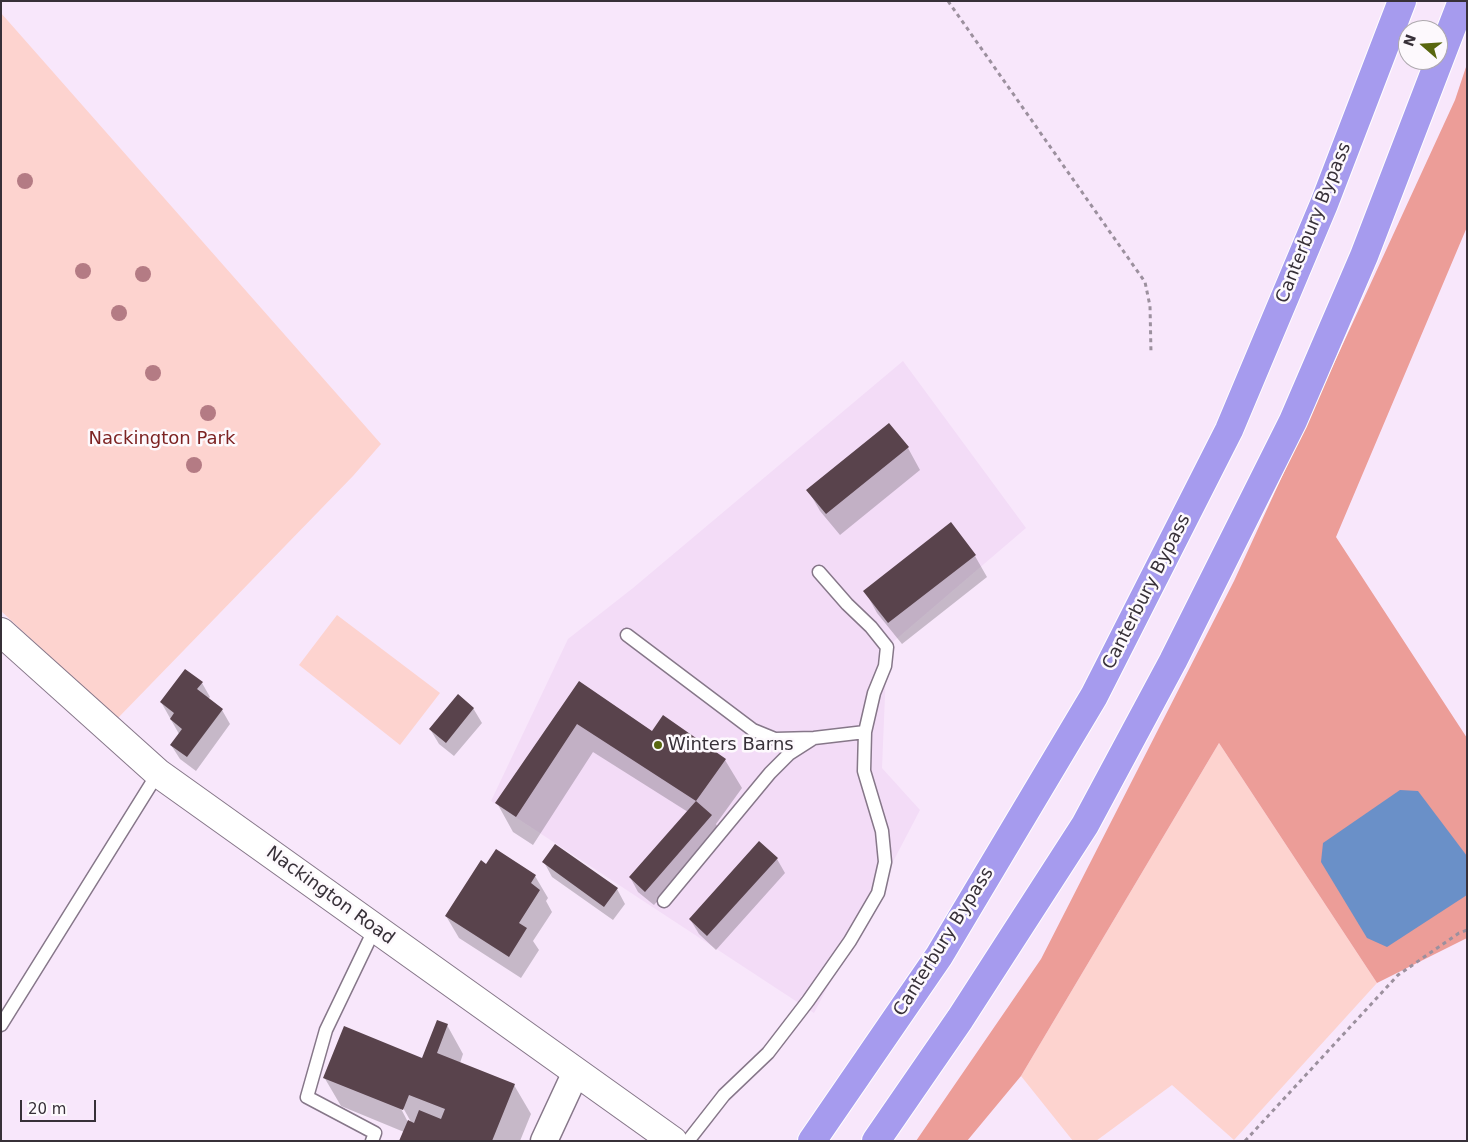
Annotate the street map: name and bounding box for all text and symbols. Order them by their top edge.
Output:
north arrow [1398,20,1448,70]
text: N [1400,32,1419,49]
street label: Canterbury Bypass [1272,140,1356,306]
park label: Nackington Park [89,428,235,450]
street label: Canterbury Bypass [1098,511,1196,673]
place label: Winters Barns [668,734,794,756]
marker: Winters Barns [652,739,664,751]
street label: Nackington Road [262,842,398,950]
street label: Canterbury Bypass [889,864,999,1020]
scale bar [22,1090,99,1122]
text: 20 m [28,1100,66,1118]

